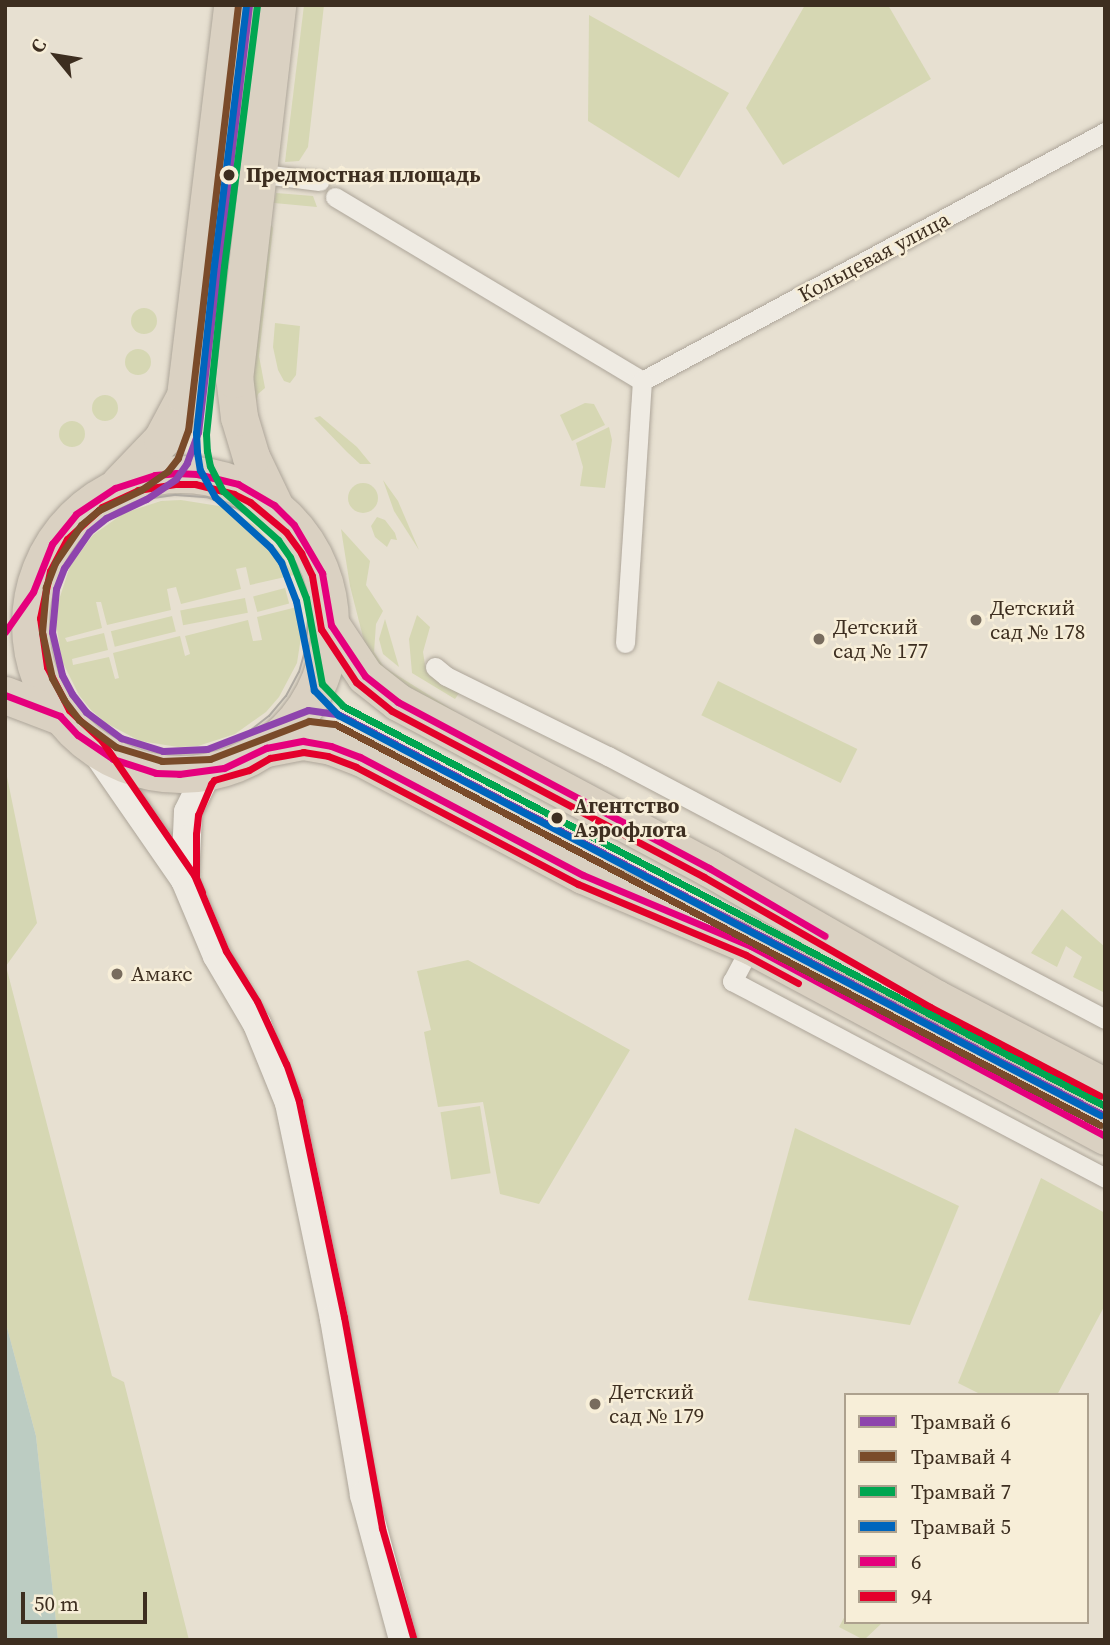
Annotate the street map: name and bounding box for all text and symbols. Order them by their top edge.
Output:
north arrow [21,21,91,91]
text: С [24,34,52,57]
place label: Предмостная площадь [246,162,480,188]
marker: Предмостная площадь [218,164,240,186]
street label: Кольцевая улица [794,207,954,307]
place label: Детский сад № 178 [990,595,1085,645]
marker: Детский сад № 178 [968,612,984,628]
place label: Детский сад № 177 [833,614,928,664]
marker: Детский сад № 177 [811,631,827,647]
place label: Агентство Аэрофлота [574,793,687,843]
marker: Агентство Аэрофлота [546,807,568,829]
place label: Амакс [131,961,193,987]
marker: Амакс [109,966,125,982]
place label: Детский сад № 179 [609,1379,704,1429]
legend [844,1393,1089,1624]
marker: Детский сад № 179 [587,1396,603,1412]
text: Трамвай 6 [911,1407,1011,1436]
text: Трамвай 4 [911,1442,1011,1471]
text: Трамвай 7 [911,1477,1011,1506]
text: Трамвай 5 [911,1512,1011,1541]
text: 6 [911,1547,922,1576]
scale bar [24,1578,150,1622]
text: 94 [911,1582,932,1611]
text: 50 m [34,1589,79,1618]

